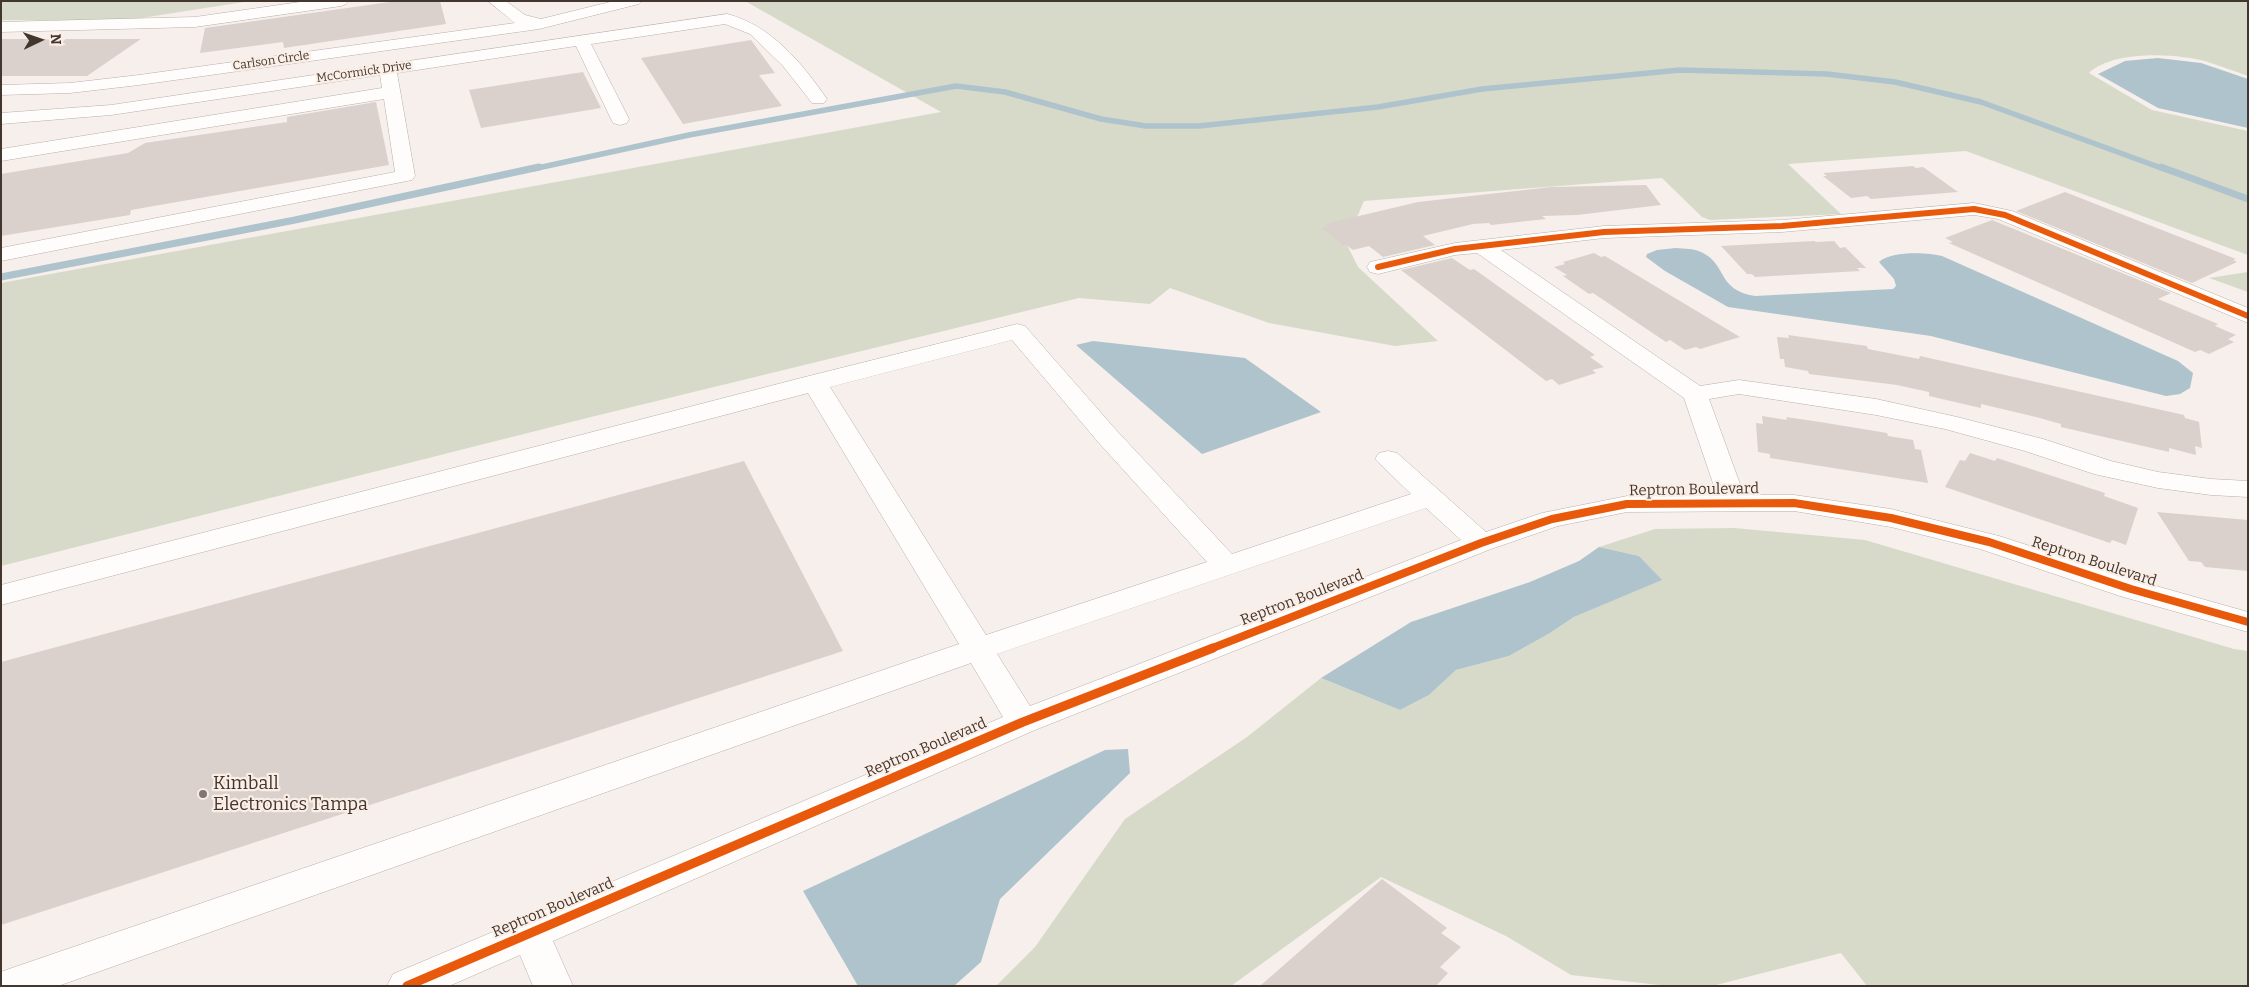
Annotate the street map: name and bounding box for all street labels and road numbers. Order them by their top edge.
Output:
street label: Carlson Circle [232,48,310,74]
street label: McCormick Drive [316,58,412,86]
street label: Reptron Boulevard [1629,480,1759,500]
street label: Reptron Boulevard [2029,533,2159,591]
street label: Reptron Boulevard [1238,566,1366,630]
street label: Reptron Boulevard [863,714,989,782]
street label: Reptron Boulevard [490,874,616,942]

